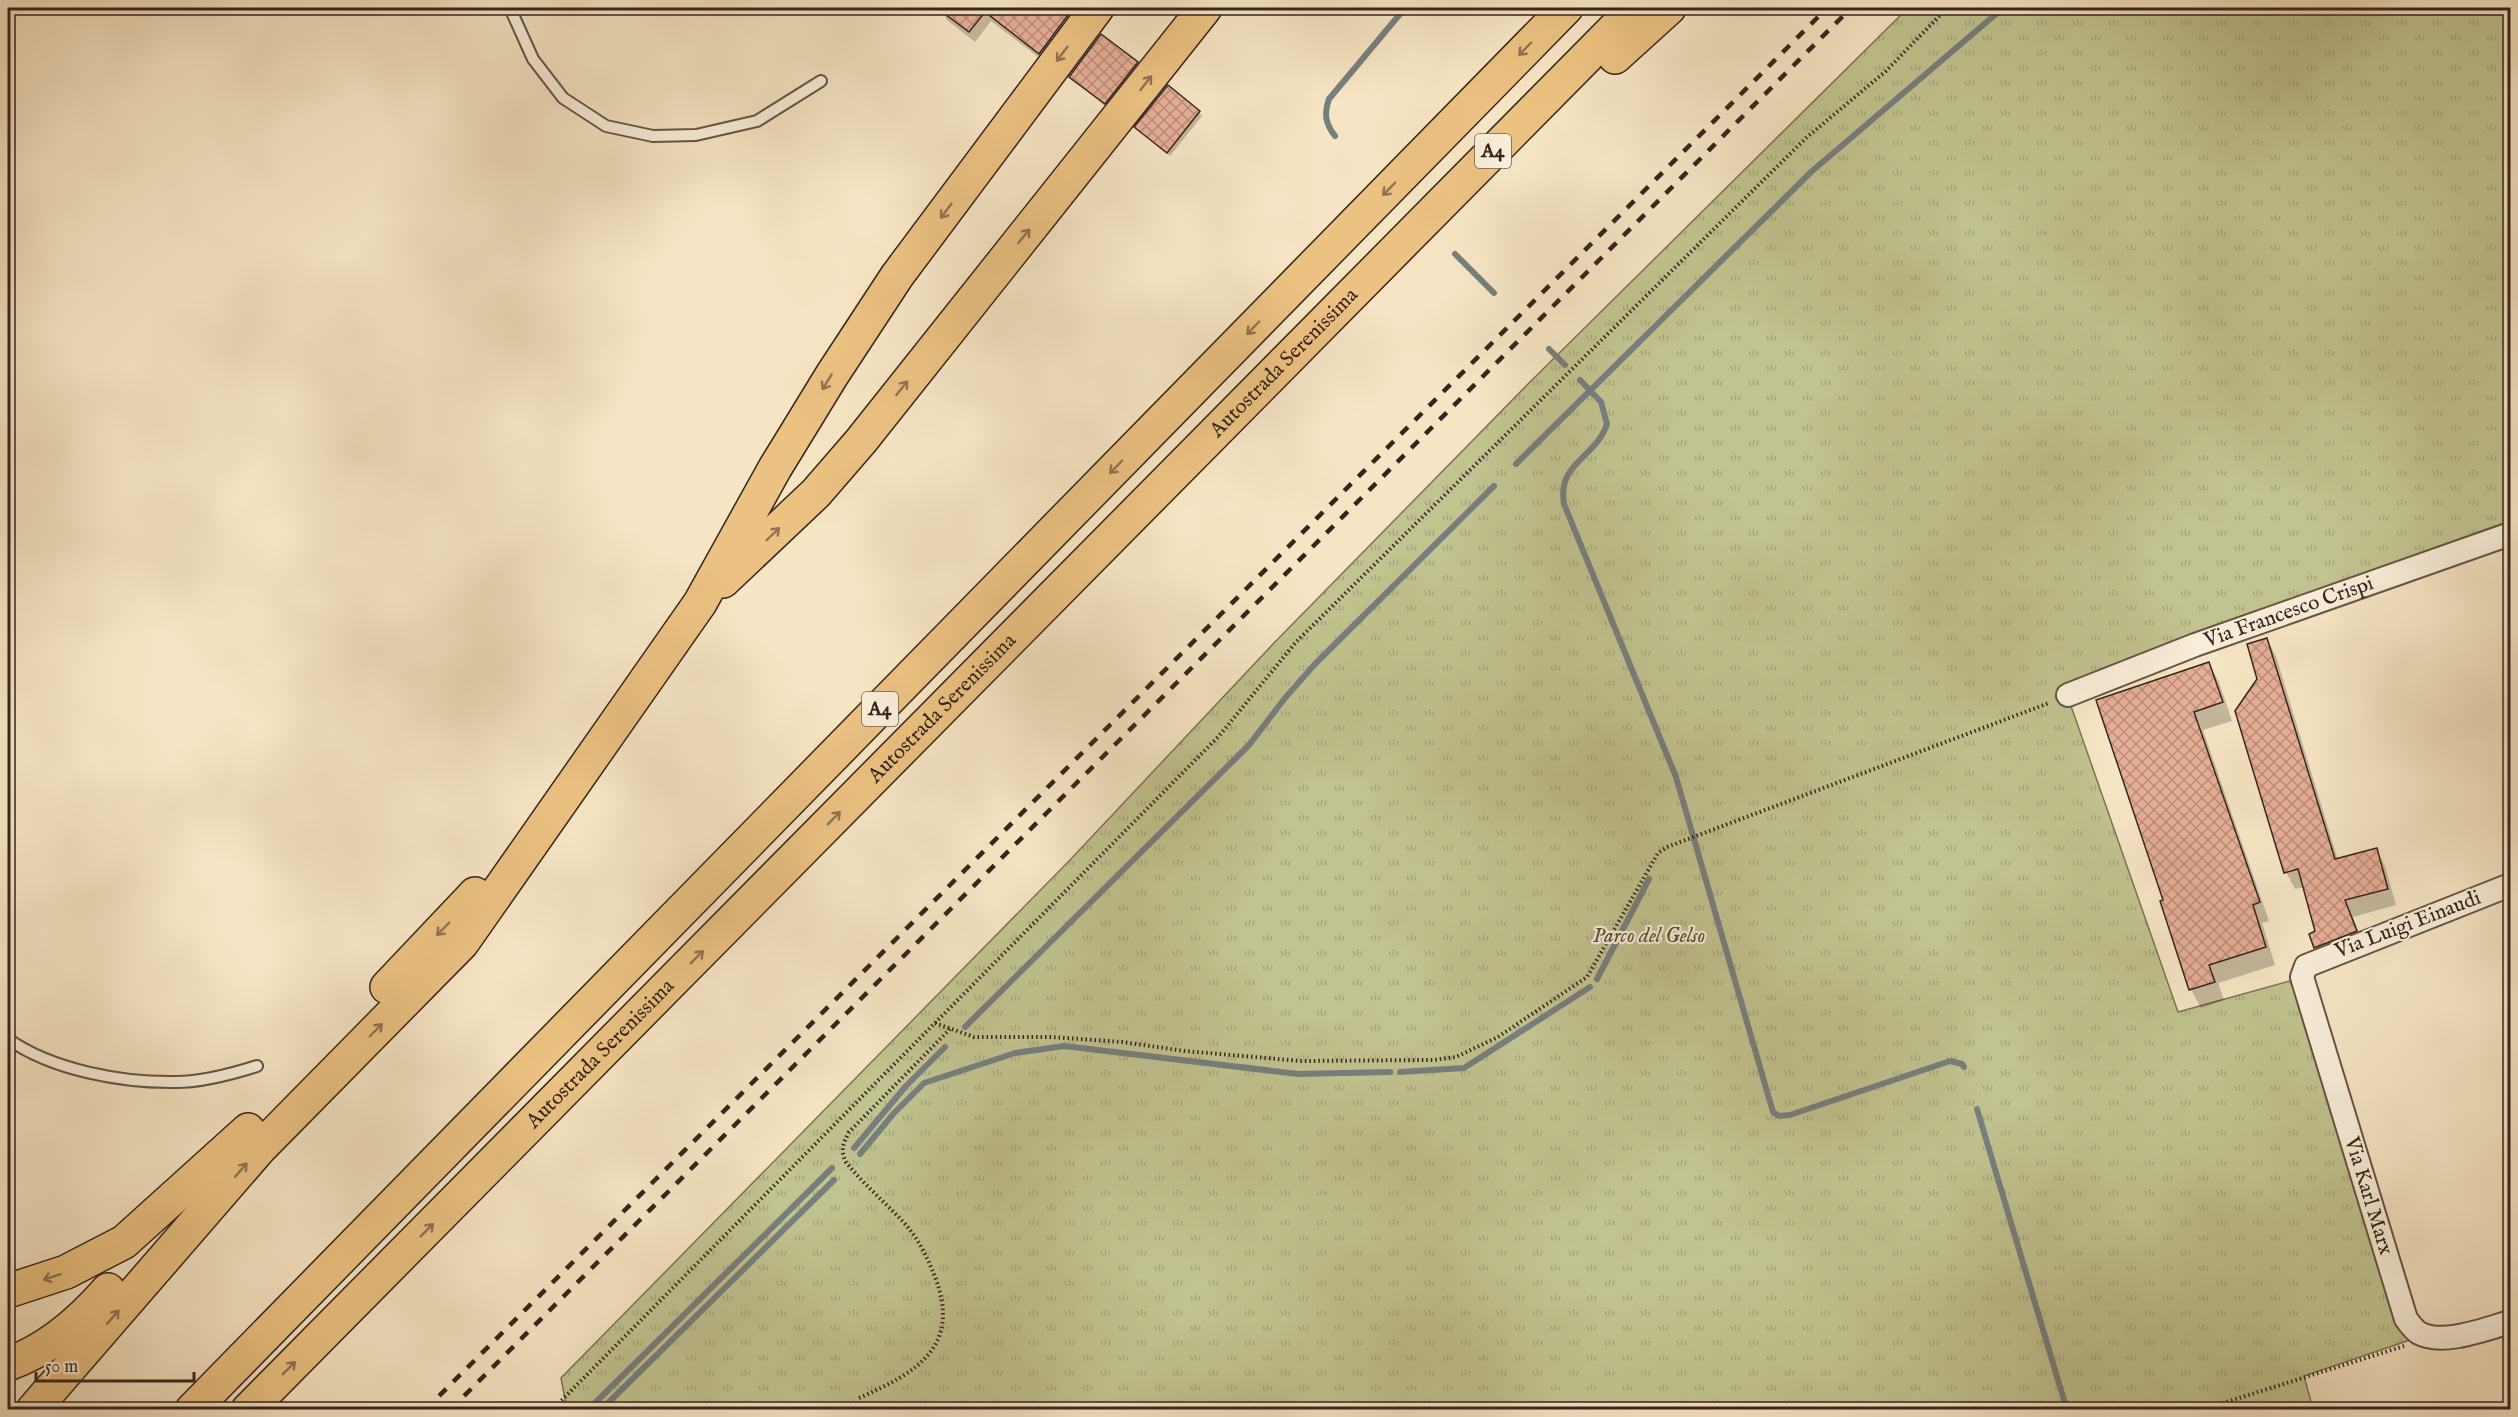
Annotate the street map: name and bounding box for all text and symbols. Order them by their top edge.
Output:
one-way arrow [1518,42,1533,57]
one-way arrow [1056,46,1069,62]
one-way arrow [1139,76,1152,92]
road number: A4 [1475,134,1511,168]
one-way arrow [1382,181,1396,196]
one-way arrow [939,202,952,218]
one-way arrow [1017,229,1031,244]
street label: Autostrada Serenissima [1203,282,1365,444]
one-way arrow [1245,321,1260,336]
one-way arrow [821,373,833,390]
one-way arrow [896,380,909,396]
one-way arrow [1109,460,1124,475]
one-way arrow [765,527,780,541]
street label: Via Francesco Crispi [2200,570,2377,655]
street label: Autostrada Serenissima [861,627,1023,790]
road number: A4 [862,692,898,726]
one-way arrow [826,811,841,826]
street label: Via Luigi Einaudi [2330,885,2485,966]
one-way arrow [435,921,450,936]
park label: Parco del Gelso [1593,923,1705,950]
one-way arrow [689,949,704,964]
street label: Autostrada Serenissima [520,973,681,1135]
one-way arrow [369,1023,383,1038]
street label: Via Karl Marx [2338,1133,2399,1258]
one-way arrow [234,1163,248,1178]
one-way arrow [419,1222,434,1237]
one-way arrow [43,1272,62,1283]
one-way arrow [106,1309,119,1325]
scale bar [36,1345,194,1383]
text: 50 m [45,1356,78,1379]
one-way arrow [282,1361,297,1376]

